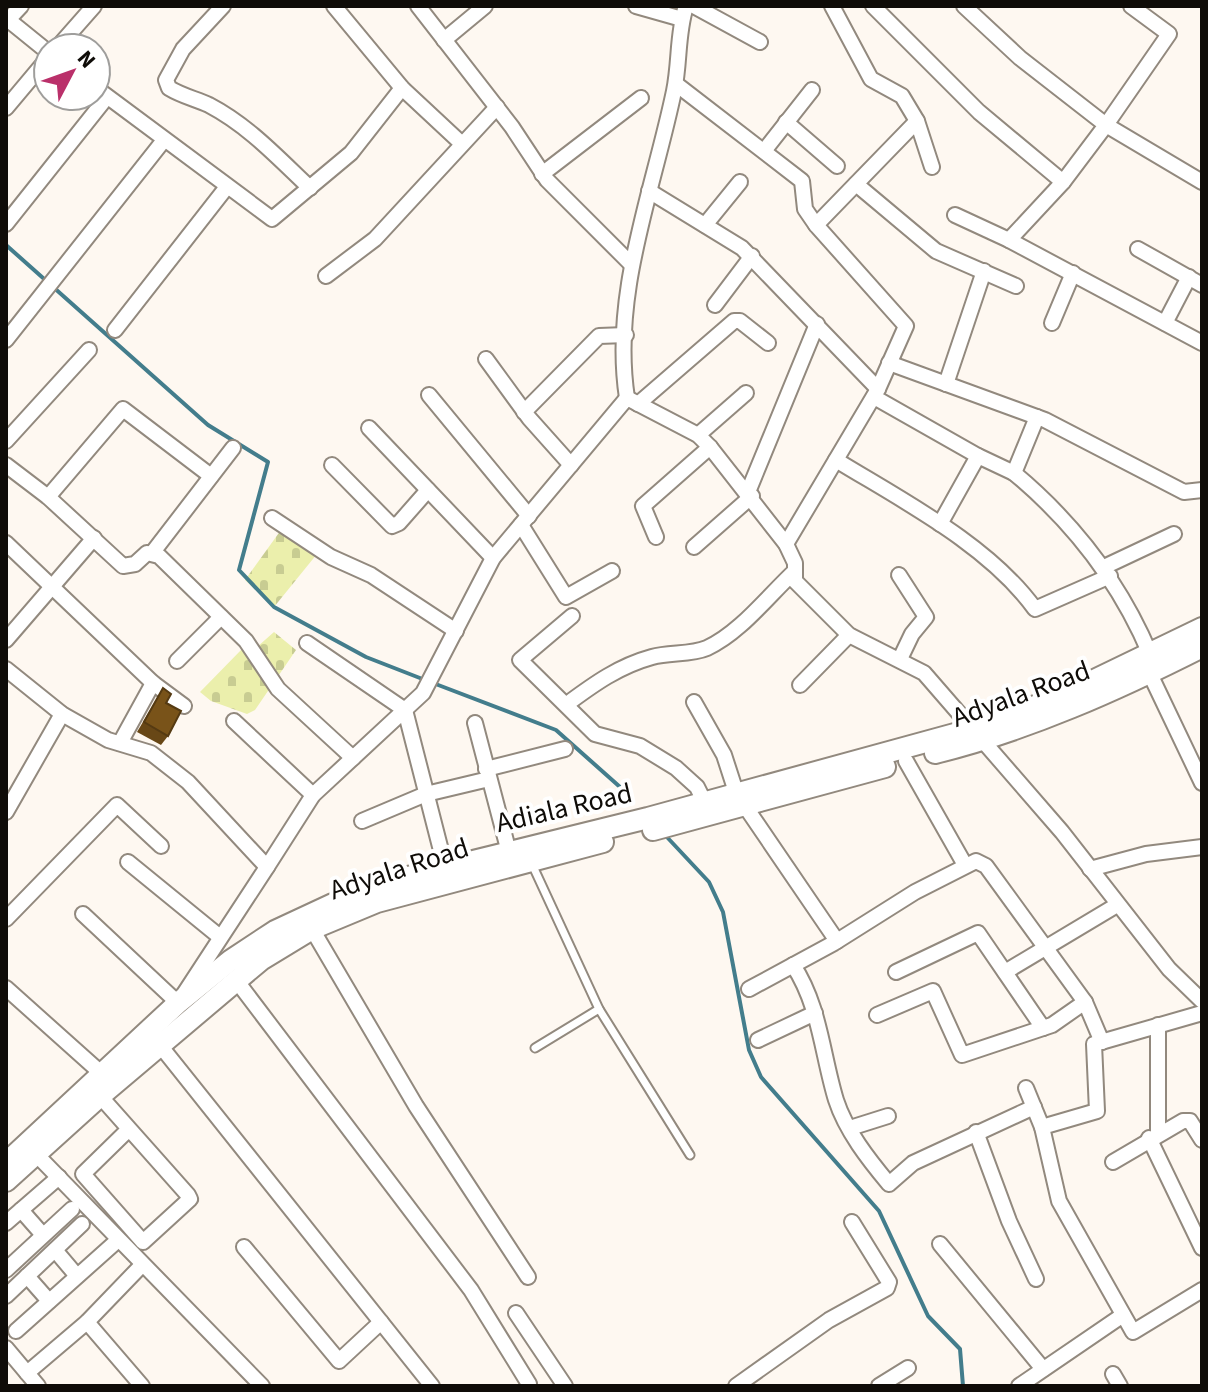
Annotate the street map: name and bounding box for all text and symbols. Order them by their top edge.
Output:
north arrow [32,32,112,112]
text: N [69,44,103,76]
street label: Adyala Road [946,651,1096,737]
street label: Adiala Road [492,773,636,843]
street label: Adyala Road [324,828,474,910]

